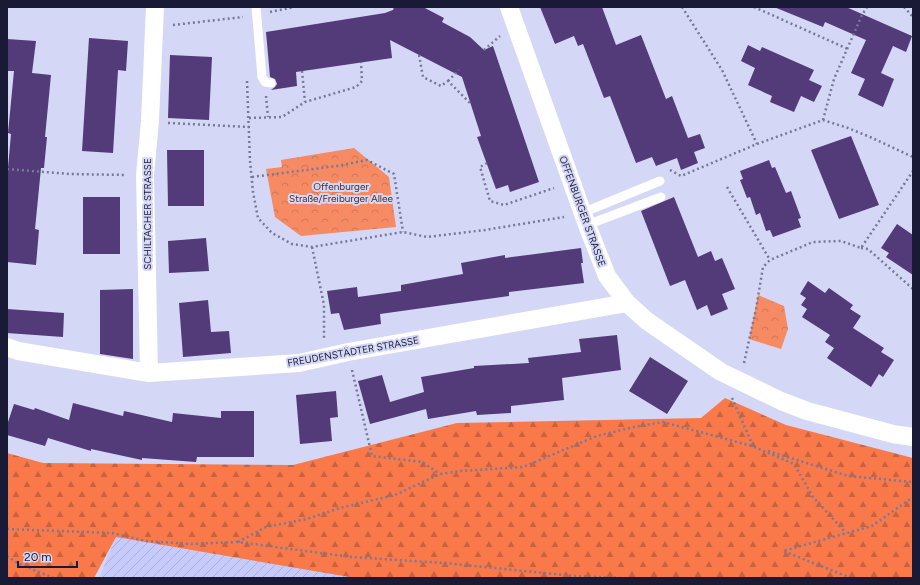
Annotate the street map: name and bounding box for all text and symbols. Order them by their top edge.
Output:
street label: OFFENBURGER STRASSE [556,154,609,268]
street label: SCHILTACHER STRASSE [141,158,154,270]
park label: Offenburger Straße/Freiburger Allee [289,180,394,205]
street label: FREUDENSTÄDTER STRASSE [286,333,420,369]
scale bar [18,543,77,569]
text: 20 m [24,550,52,564]

